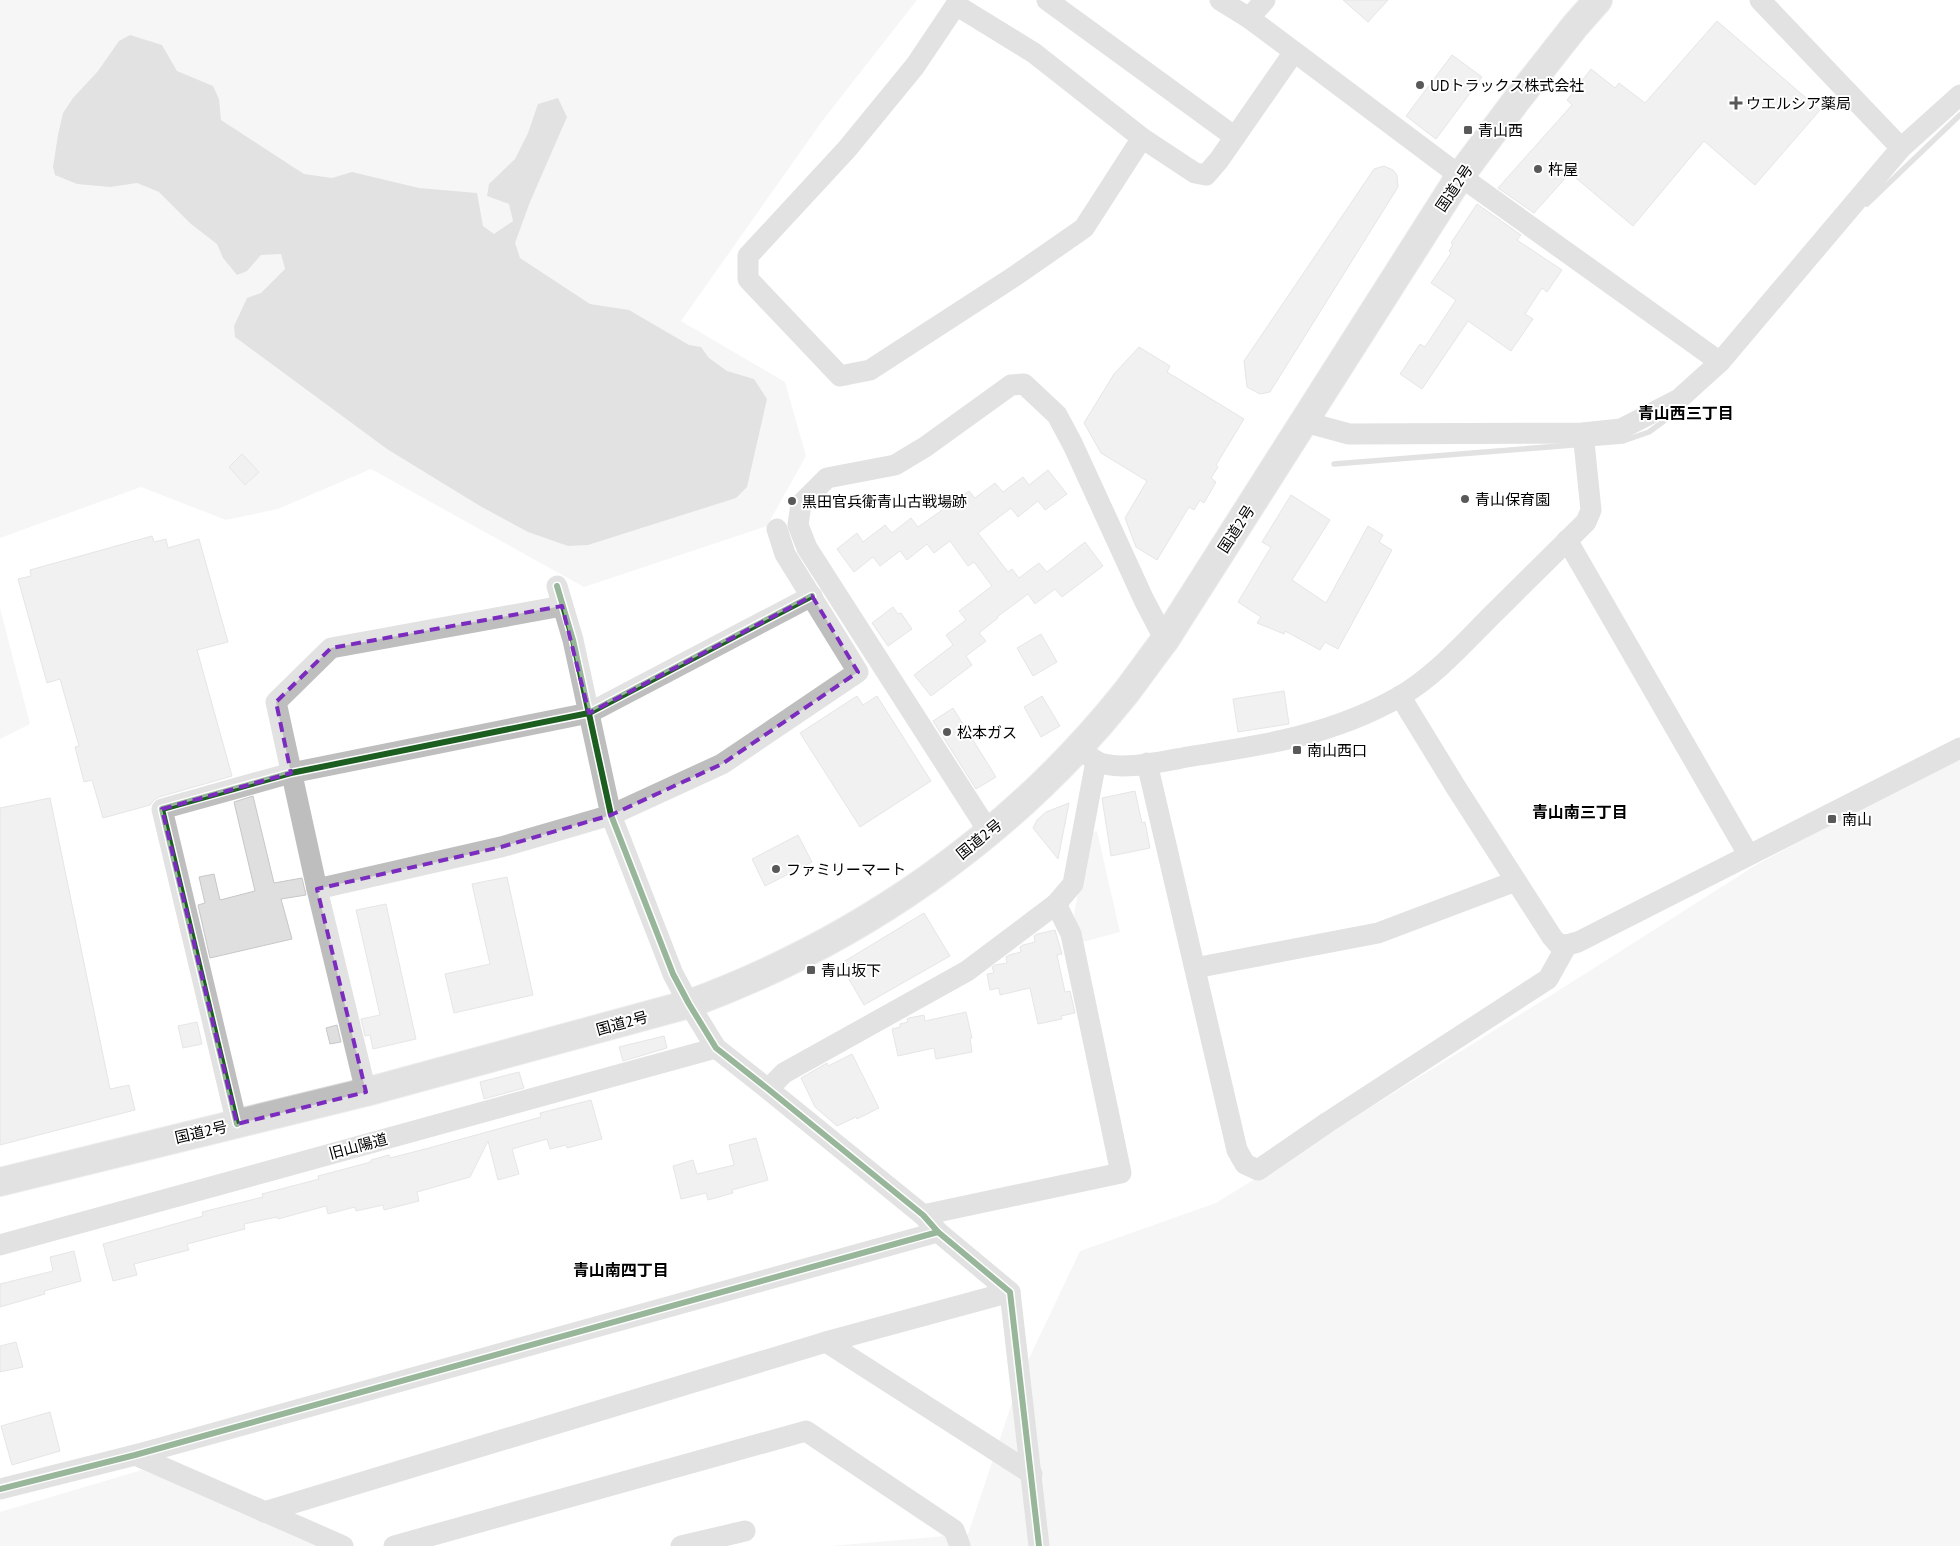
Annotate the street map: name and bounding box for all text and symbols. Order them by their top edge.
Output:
place label: UDトラックス株式会社 [1430,76,1584,95]
marker: UDトラックス株式会社 [1414,79,1426,91]
place label: ウエルシア薬局 [1746,94,1851,113]
marker: ウエルシア薬局 [1730,97,1742,109]
place label: 青山西 [1478,121,1523,140]
marker: 青山西 [1462,124,1474,136]
place label: 杵屋 [1548,160,1578,179]
street label: 国道2号 [1431,161,1477,215]
marker: 杵屋 [1532,163,1544,175]
district label: 青山西三丁目 [1638,403,1734,423]
place label: 青山保育園 [1475,490,1550,509]
place label: 黒田官兵衛青山古戦場跡 [802,492,967,511]
marker: 青山保育園 [1459,493,1471,505]
marker: 黒田官兵衛青山古戦場跡 [786,495,798,507]
street label: 国道2号 [1214,502,1258,556]
place label: 松本ガス [957,723,1017,742]
marker: 松本ガス [941,726,953,738]
place label: 南山西口 [1307,741,1367,760]
marker: 南山西口 [1291,744,1303,756]
district label: 青山南三丁目 [1532,802,1628,822]
place label: 南山 [1842,810,1872,829]
marker: 南山 [1826,813,1838,825]
street label: 国道2号 [952,815,1006,863]
place label: ファミリーマート [786,860,906,879]
marker: ファミリーマート [770,863,782,875]
place label: 青山坂下 [821,961,881,980]
marker: 青山坂下 [805,964,817,976]
street label: 国道2号 [594,1007,650,1039]
street label: 国道2号 [173,1117,229,1147]
street label: 旧山陽道 [327,1129,389,1163]
district label: 青山南四丁目 [573,1260,669,1280]

